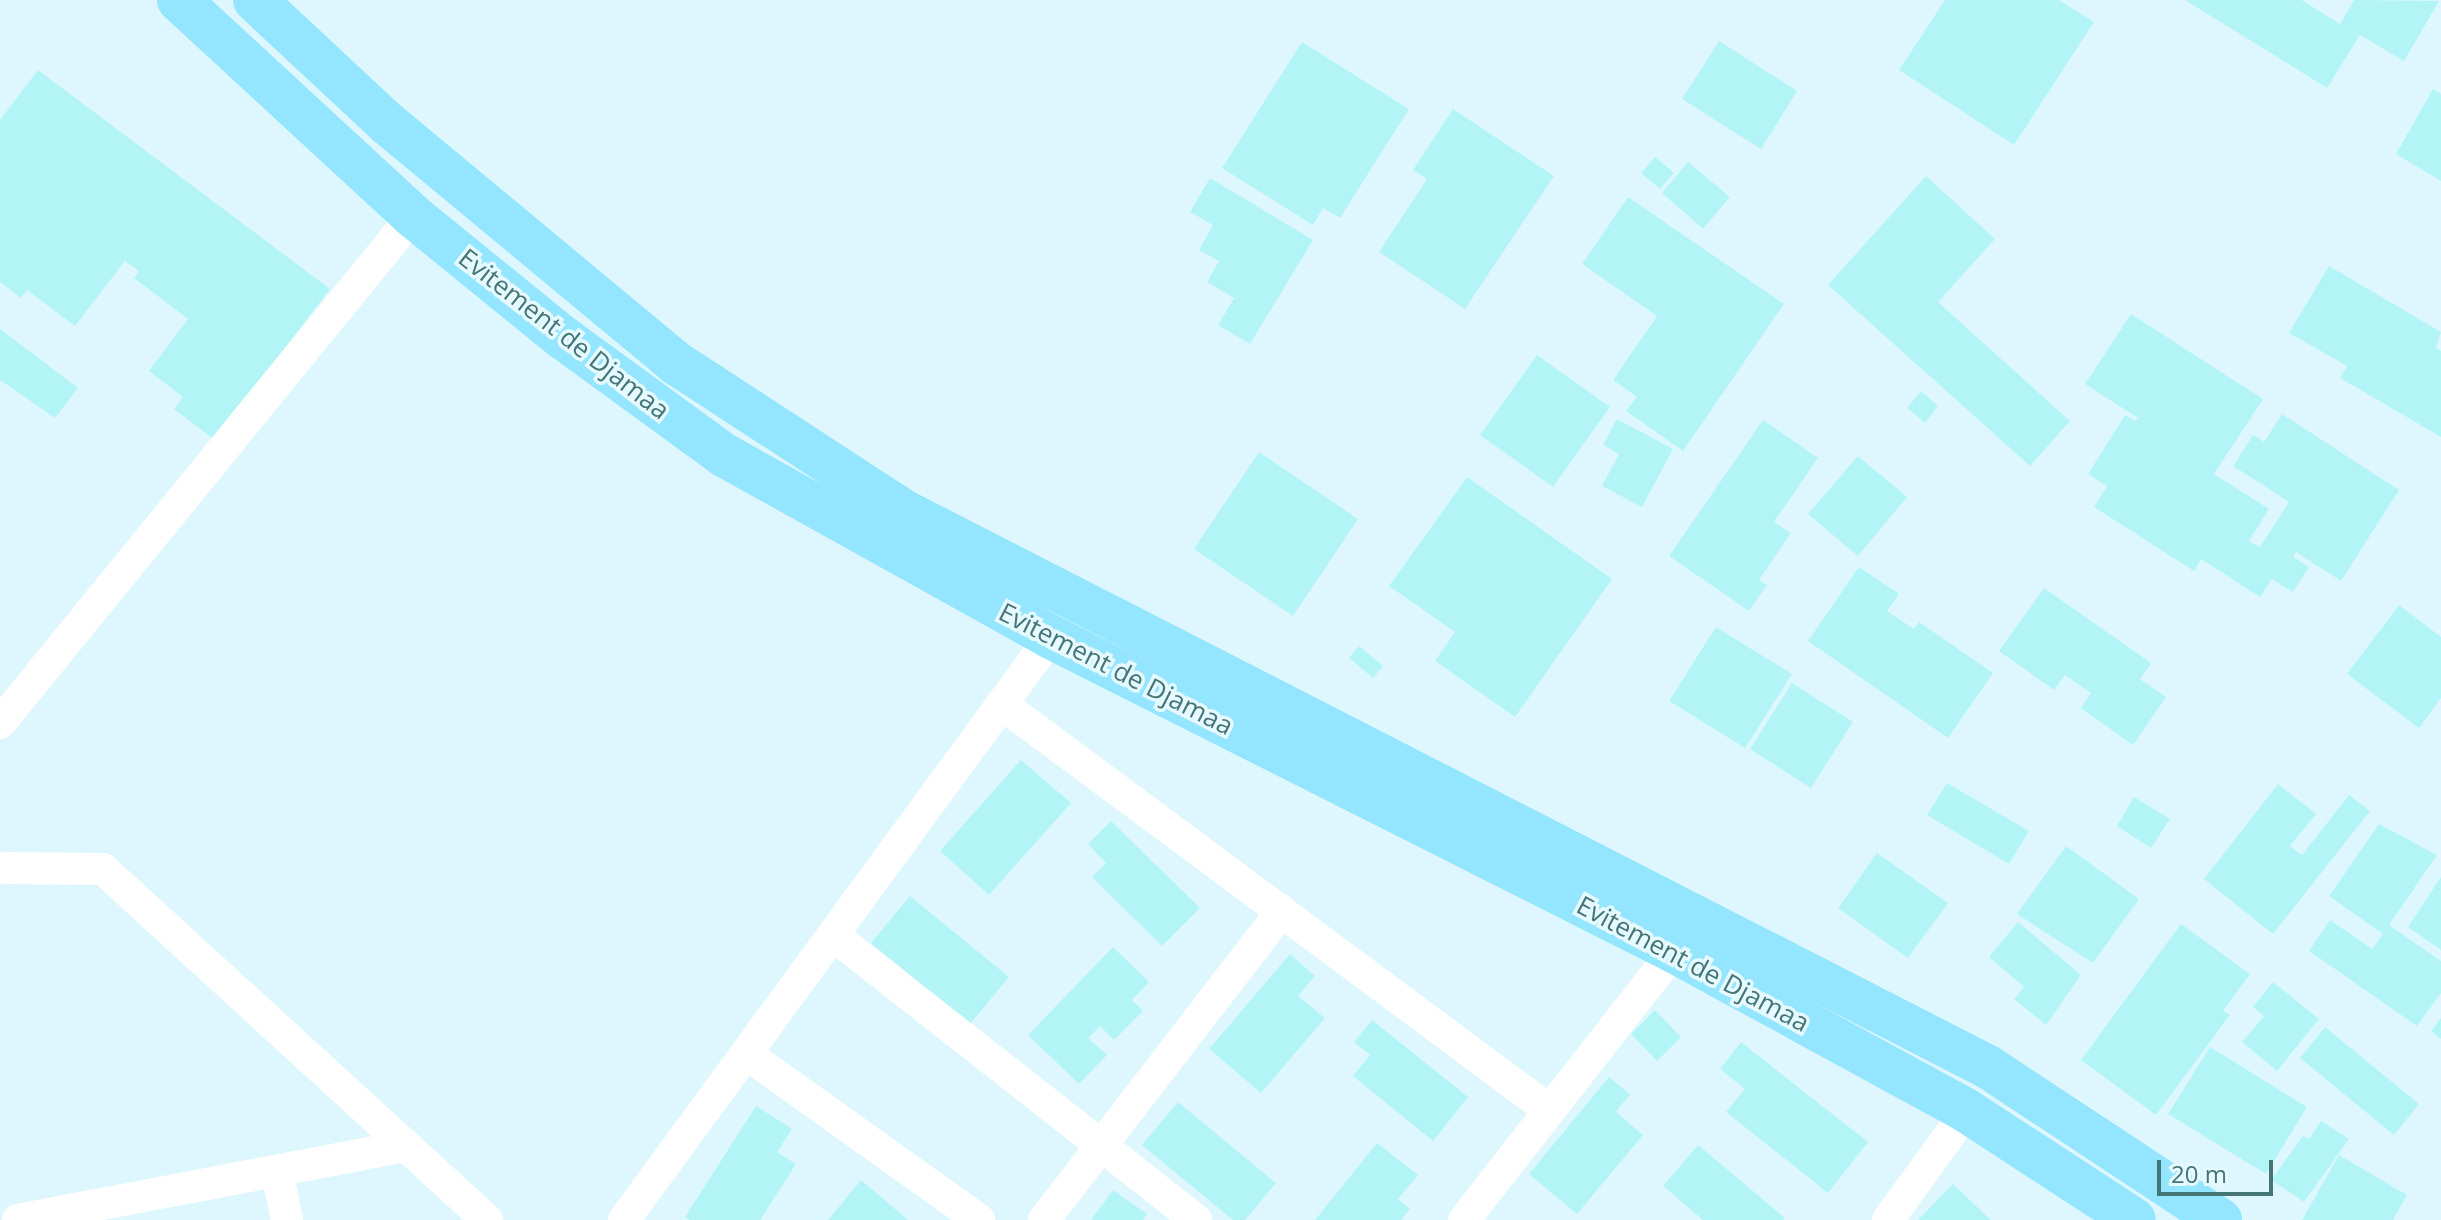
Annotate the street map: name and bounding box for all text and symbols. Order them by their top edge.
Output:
street label: Evitement de Djamaa [453,242,675,426]
street label: Evitement de Djamaa [994,596,1238,742]
street label: Evitement de Djamaa [1572,890,1814,1038]
scale bar [2161,1144,2277,1194]
text: 20 m [2171,1157,2227,1190]

